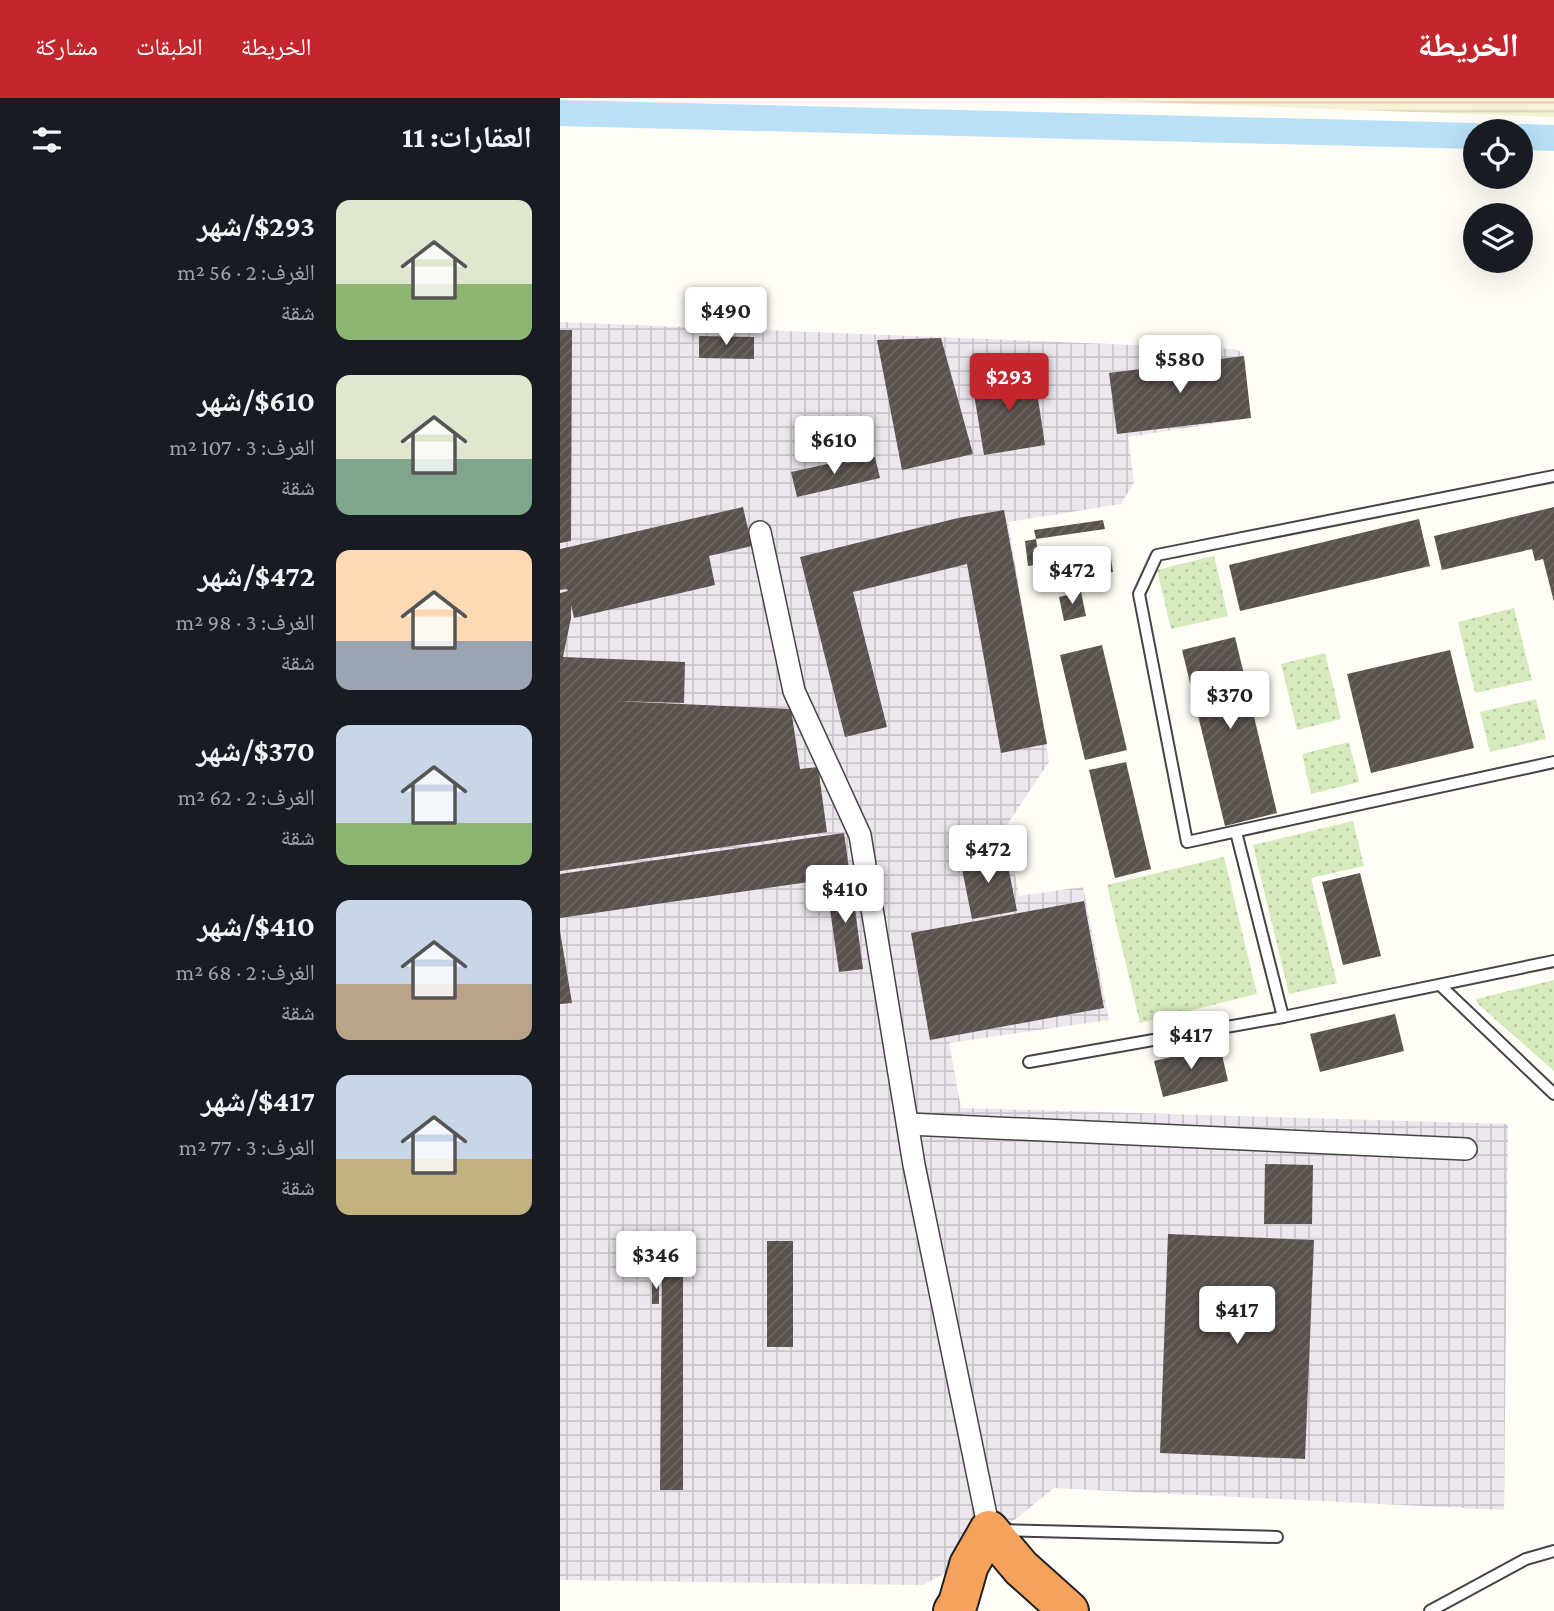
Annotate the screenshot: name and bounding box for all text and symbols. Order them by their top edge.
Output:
text: الخريطة [1418,26,1519,63]
text: مشاركة [35,33,98,60]
text: الطبقات [136,33,203,60]
text: الخريطة [241,33,311,60]
map controls [1463,119,1533,273]
button: locate [1463,119,1533,189]
text: العقارات: 11 [402,120,532,153]
icon: filters [28,121,66,159]
button: layers [1463,203,1533,273]
text: $293/شهر [197,209,315,242]
icon: home [392,228,476,312]
text: الغرف: 2 · 56 m² [177,259,315,285]
pin: $490 [685,288,767,347]
text: $490 [701,297,751,323]
text: شقة [281,299,315,325]
pin: $580 [1139,336,1221,395]
text: $580 [1155,345,1205,371]
pin: $293 [968,354,1050,413]
text: $293 [986,363,1032,389]
text: $610/شهر [197,384,315,417]
icon: home [392,403,476,487]
pin: $610 [793,416,875,476]
text: $610 [811,426,857,452]
text: الغرف: 3 · 107 m² [169,434,315,460]
text: شقة [281,474,315,500]
pin: $472 [1031,546,1113,606]
text: $472 [1049,556,1095,582]
text: $472/شهر [198,559,315,592]
icon: home [392,578,476,662]
text: الغرف: 3 · 98 m² [176,609,315,635]
text: شقة [281,649,315,675]
pin: $370 [1189,672,1271,731]
text: $370 [1206,681,1254,707]
text: $370/شهر [197,734,315,767]
icon: home [392,753,476,837]
text: الغرف: 2 · 62 m² [178,784,315,810]
text: شقة [281,824,315,850]
pin: $472 [947,826,1029,885]
text: $472 [965,835,1011,861]
pin: $410 [804,866,886,925]
text: $410 [822,875,868,901]
text: $410/شهر [197,909,315,942]
icon: home [392,928,476,1012]
text: الغرف: 2 · 68 m² [176,959,315,985]
text: شقة [281,999,315,1025]
pin: $417 [1150,1012,1232,1071]
text: $417 [1169,1021,1213,1047]
text: $417/شهر [201,1084,315,1117]
icon: home [392,1103,476,1187]
text: الغرف: 3 · 77 m² [179,1134,315,1160]
text: شقة [281,1174,315,1200]
pin: $346 [615,1232,697,1291]
text: $346 [632,1241,680,1267]
pin: $417 [1196,1286,1278,1346]
text: $417 [1215,1296,1259,1322]

